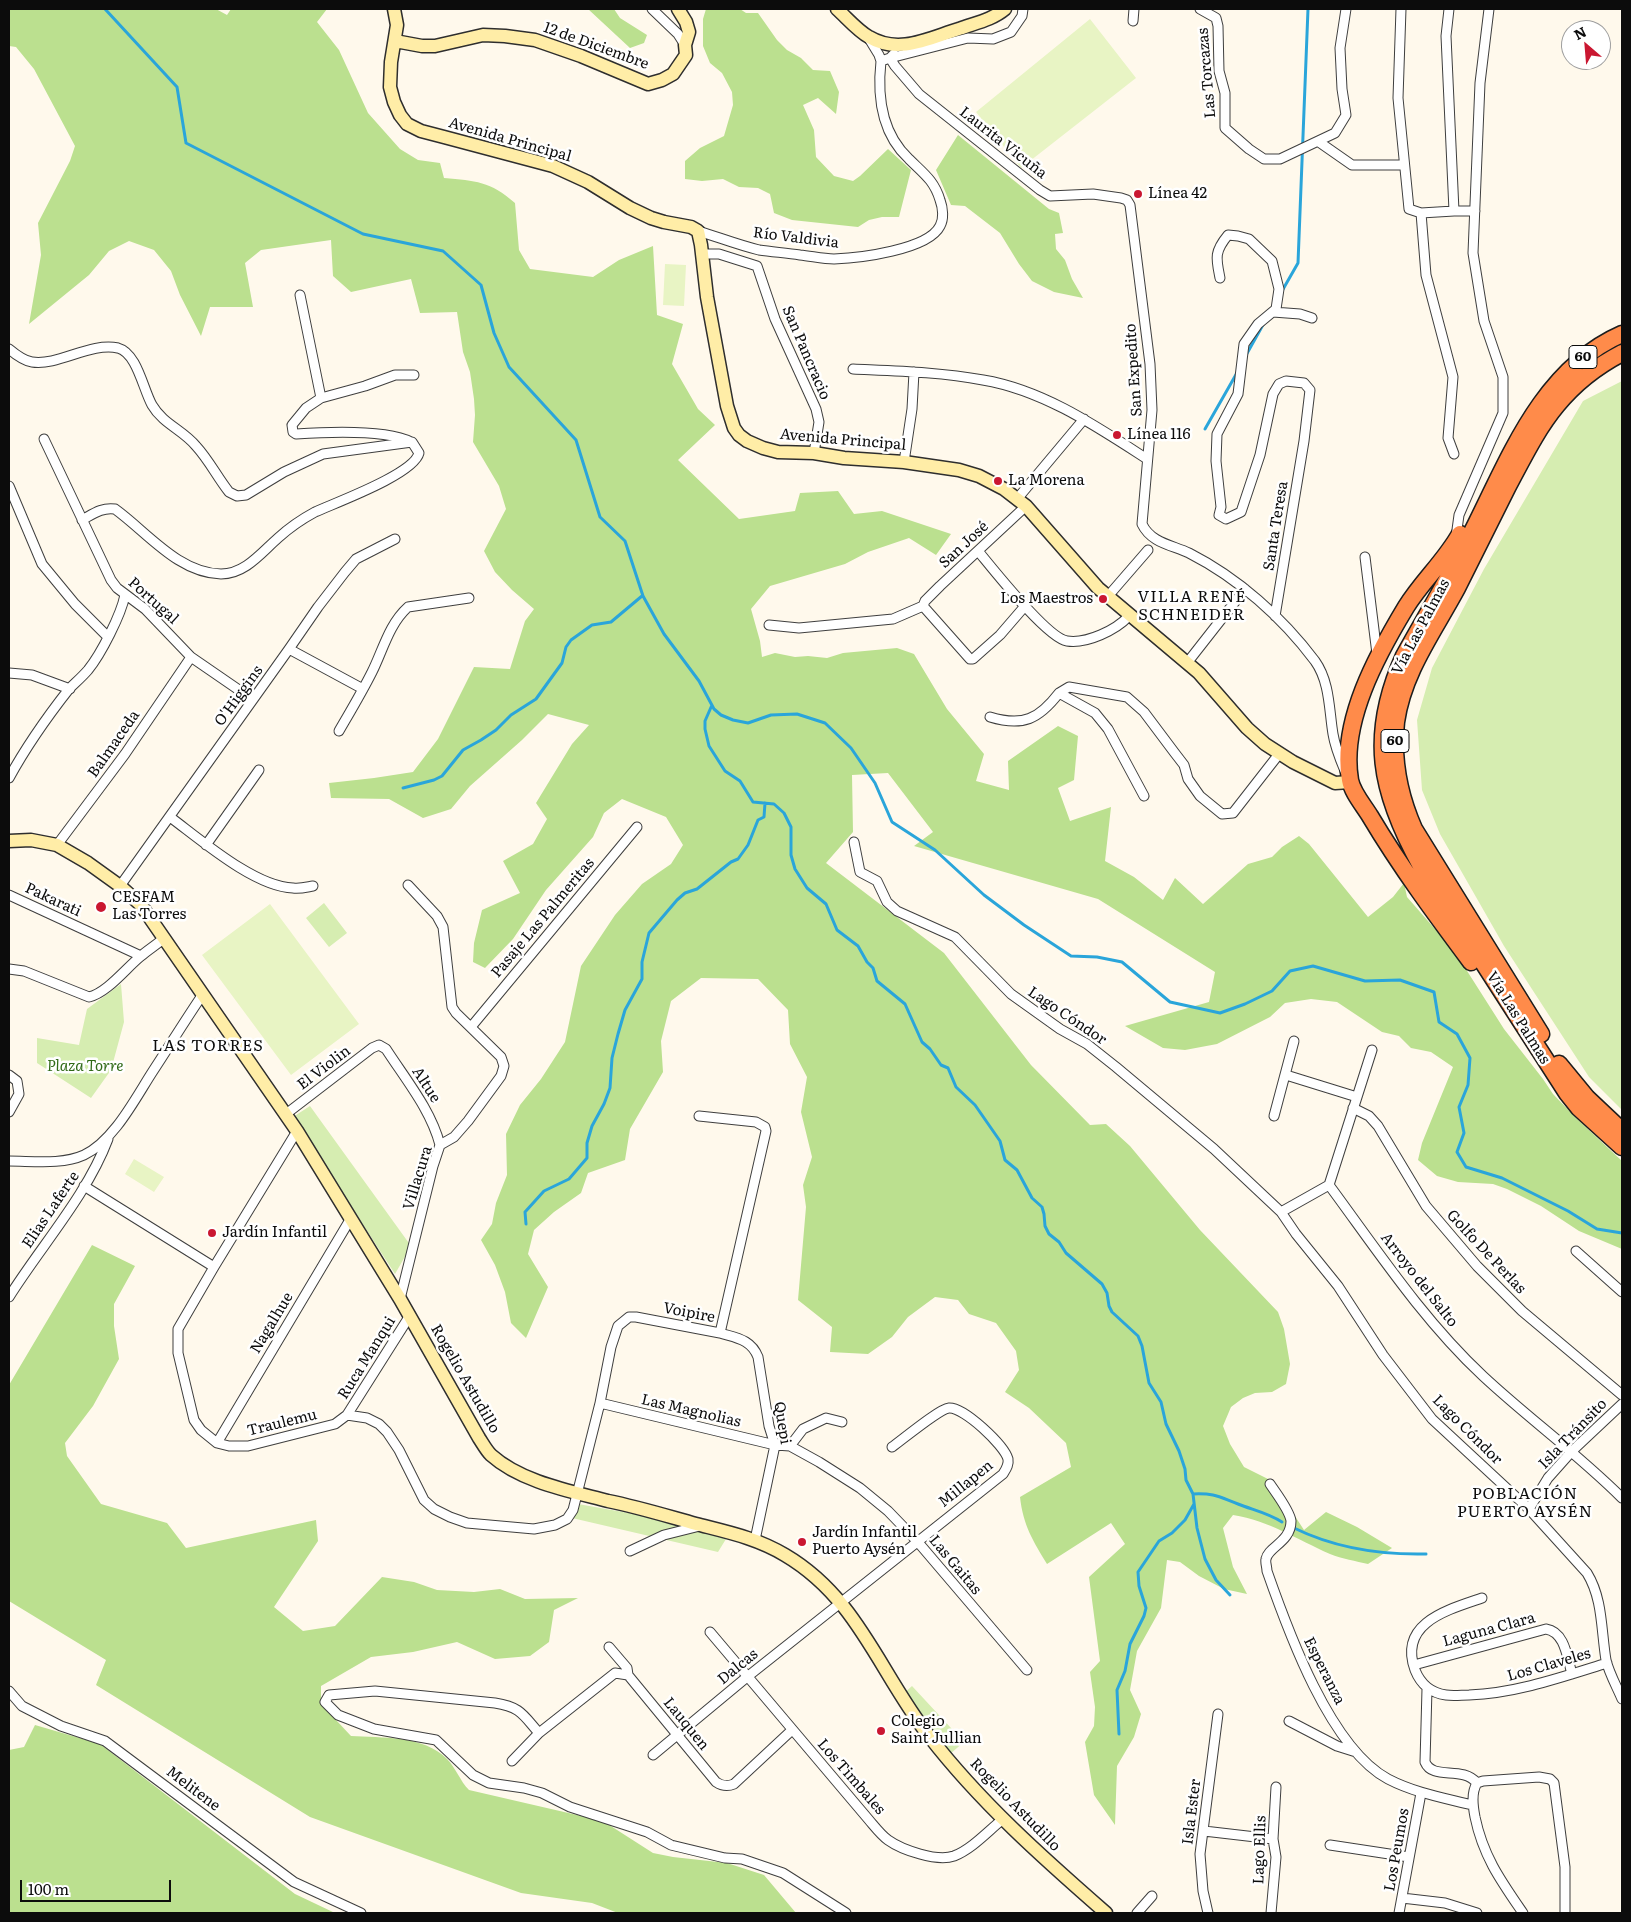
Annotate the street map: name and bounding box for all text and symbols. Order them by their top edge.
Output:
street label: 12 de Diciembre [541,19,651,73]
north arrow [1561,20,1611,70]
text: N [1570,21,1589,44]
street label: Las Torcazas [1194,27,1220,119]
street label: Laurita Vicuña [956,103,1050,183]
street label: Avenida Principal [447,114,573,166]
place label: Línea 42 [1148,185,1207,203]
marker: Línea 42 [1132,188,1144,200]
street label: Río Valdivia [752,224,840,252]
street label: San Pancracio [778,303,834,403]
street label: San Expedito [1122,323,1146,417]
road number: 60 [1569,346,1597,368]
street label: Avenida Principal [779,426,907,454]
place label: Línea 116 [1127,426,1191,444]
marker: Línea 116 [1111,429,1123,441]
place label: La Morena [1008,472,1085,490]
marker: La Morena [992,475,1004,487]
street label: Santa Teresa [1260,480,1292,572]
street label: San José [936,518,992,572]
street label: Portugal [124,574,182,628]
street label: Vía Las Palmas [1388,576,1454,678]
district label: VILLA RENÉ SCHNEIDER [1136,587,1248,625]
place label: Los Maestros [1000,590,1093,608]
marker: Los Maestros [1097,593,1109,605]
street label: O'Higgins [211,662,267,730]
street label: Balmaceda [84,707,144,781]
road number: 60 [1381,729,1409,752]
street label: Pasaje Las Palmeritas [488,854,598,982]
street label: Pakarati [22,879,84,921]
place label: CESFAM Las Torres [112,889,186,924]
marker: CESFAM Las Torres [94,900,108,914]
street label: Vía Las Palmas [1482,968,1554,1068]
street label: Lago Cóndor [1024,983,1110,1049]
district label: LAS TORRES [151,1036,265,1056]
street label: El Violin [294,1042,354,1094]
park label: Plaza Torre [47,1058,123,1076]
street label: Altue [408,1064,444,1106]
street label: Villacura [400,1144,436,1212]
street label: Elias Laferte [19,1168,83,1252]
street label: Golfo De Perlas [1443,1206,1529,1298]
place label: Jardín Infantil [222,1224,327,1242]
marker: Jardín Infantil [206,1227,218,1239]
street label: Arroyo del Salto [1377,1229,1461,1331]
street label: Nagalhue [247,1289,297,1357]
street label: Voipire [662,1299,716,1327]
street label: Ruca Manqui [334,1313,400,1403]
street label: Rogelio Astudillo [427,1321,503,1437]
street label: Las Magnolias [639,1391,743,1431]
street label: Lago Cóndor [1428,1391,1506,1469]
street label: Isla Tránsito [1535,1395,1611,1473]
street label: Quepi [770,1400,794,1446]
street label: Traulemu [245,1406,319,1440]
street label: Millapen [935,1457,997,1511]
district label: POBLACIÓN PUERTO AYSÉN [1455,1484,1595,1522]
place label: Jardín Infantil Puerto Aysén [812,1524,917,1559]
street label: Las Gaitas [925,1532,985,1598]
marker: Jardín Infantil Puerto Aysén [796,1536,808,1548]
street label: Laguna Clara [1441,1609,1537,1651]
street label: Esperanza [1299,1634,1349,1708]
street label: Los Claveles [1505,1644,1593,1686]
street label: Dalcas [714,1645,762,1689]
street label: Lauquen [659,1694,713,1754]
place label: Colegio Saint Jullian [891,1713,982,1748]
marker: Colegio Saint Jullian [875,1725,887,1737]
street label: Los Timbales [813,1736,889,1818]
street label: Rogelio Astudillo [966,1755,1064,1855]
street label: Melitene [162,1763,224,1815]
street label: Isla Ester [1179,1778,1205,1846]
street label: Los Peumos [1381,1807,1413,1893]
street label: Lago Ellis [1250,1815,1270,1885]
scale bar [22,1870,174,1902]
text: 100 m [28,1877,69,1900]

